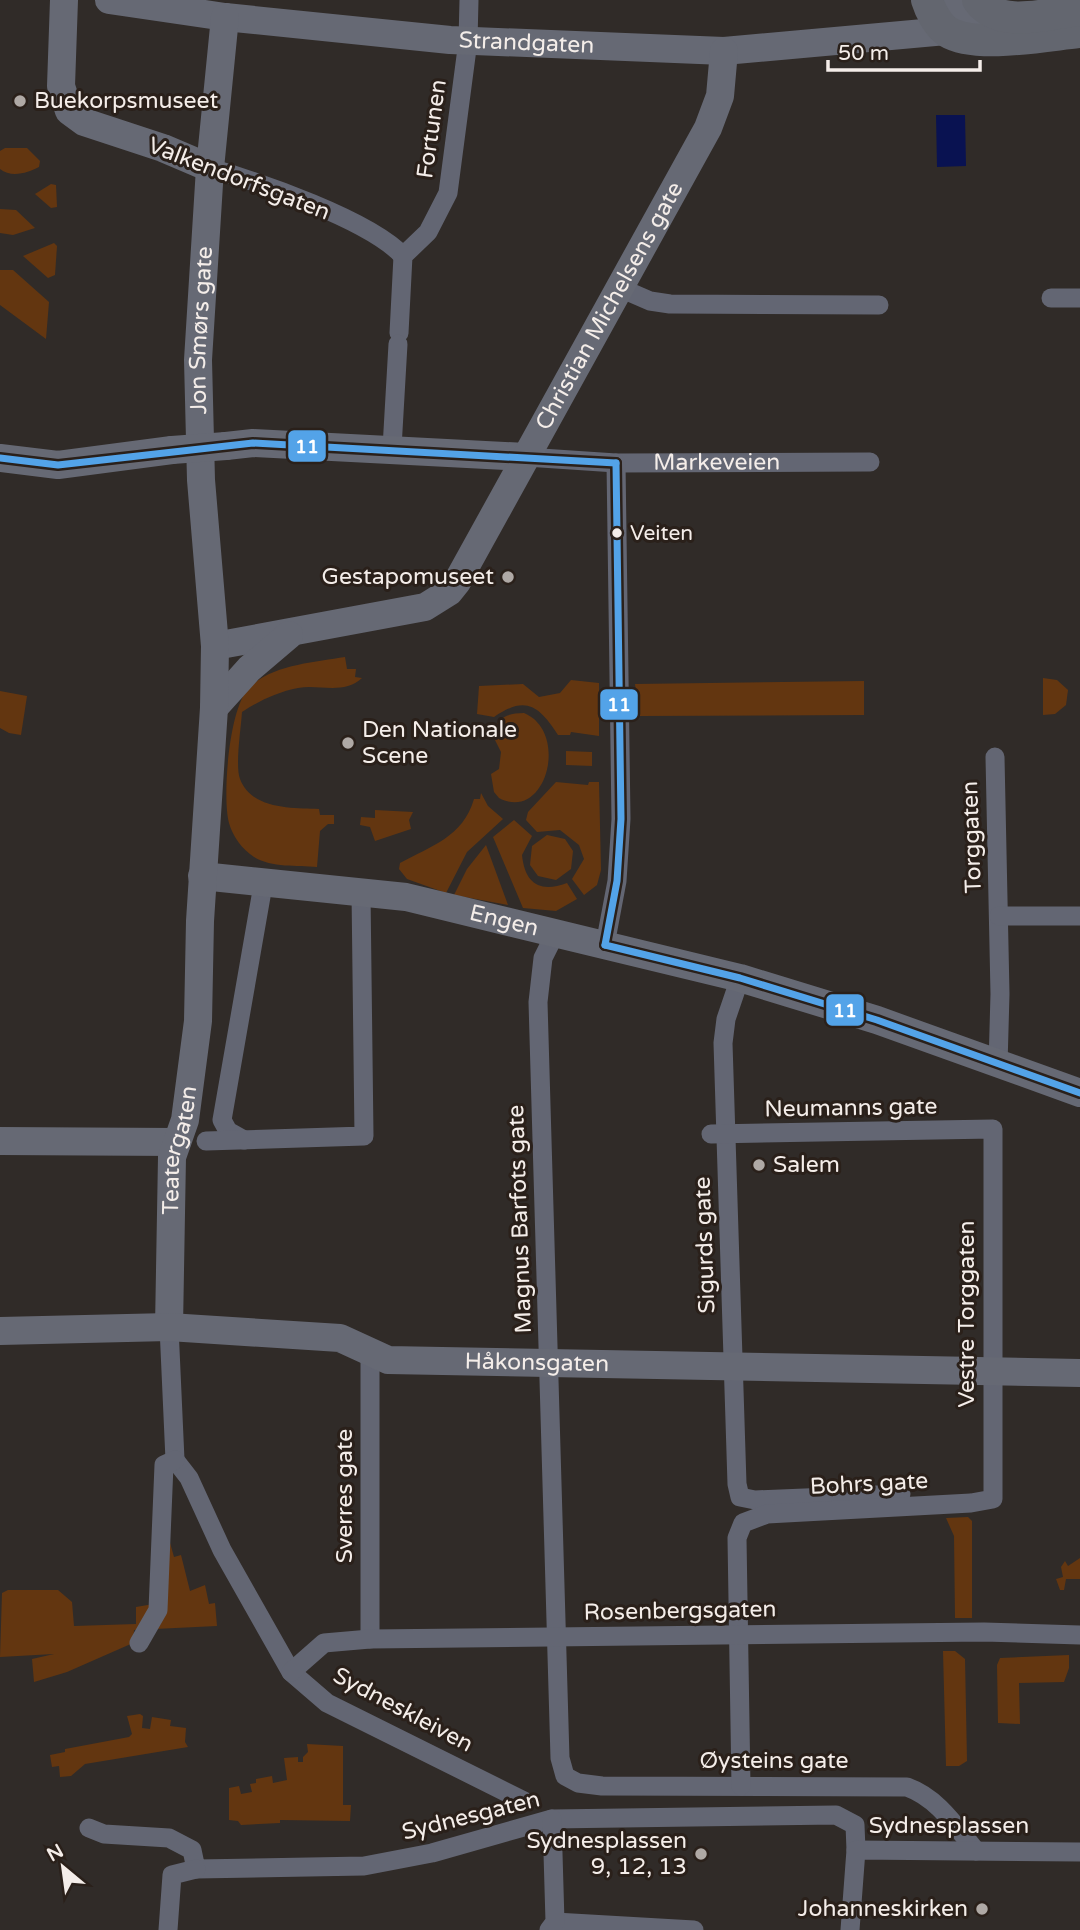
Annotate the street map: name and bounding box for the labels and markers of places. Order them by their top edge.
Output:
place label: Buekorpsmuseet [34,87,219,115]
marker: Buekorpsmuseet [12,93,28,109]
place label: Veiten [630,521,693,546]
marker: Veiten [610,526,624,540]
place label: Gestapomuseet [322,563,494,591]
marker: Gestapomuseet [500,569,516,585]
place label: Den Nationale Scene [362,716,517,770]
marker: Den Nationale Scene [340,735,356,751]
place label: Salem [773,1151,840,1179]
marker: Salem [751,1157,767,1173]
place label: Sydnesplassen 9, 12, 13 [527,1827,687,1881]
marker: Sydnesplassen 9, 12, 13 [693,1846,709,1862]
place label: Johanneskirken [798,1895,968,1923]
marker: Johanneskirken [974,1901,990,1917]

